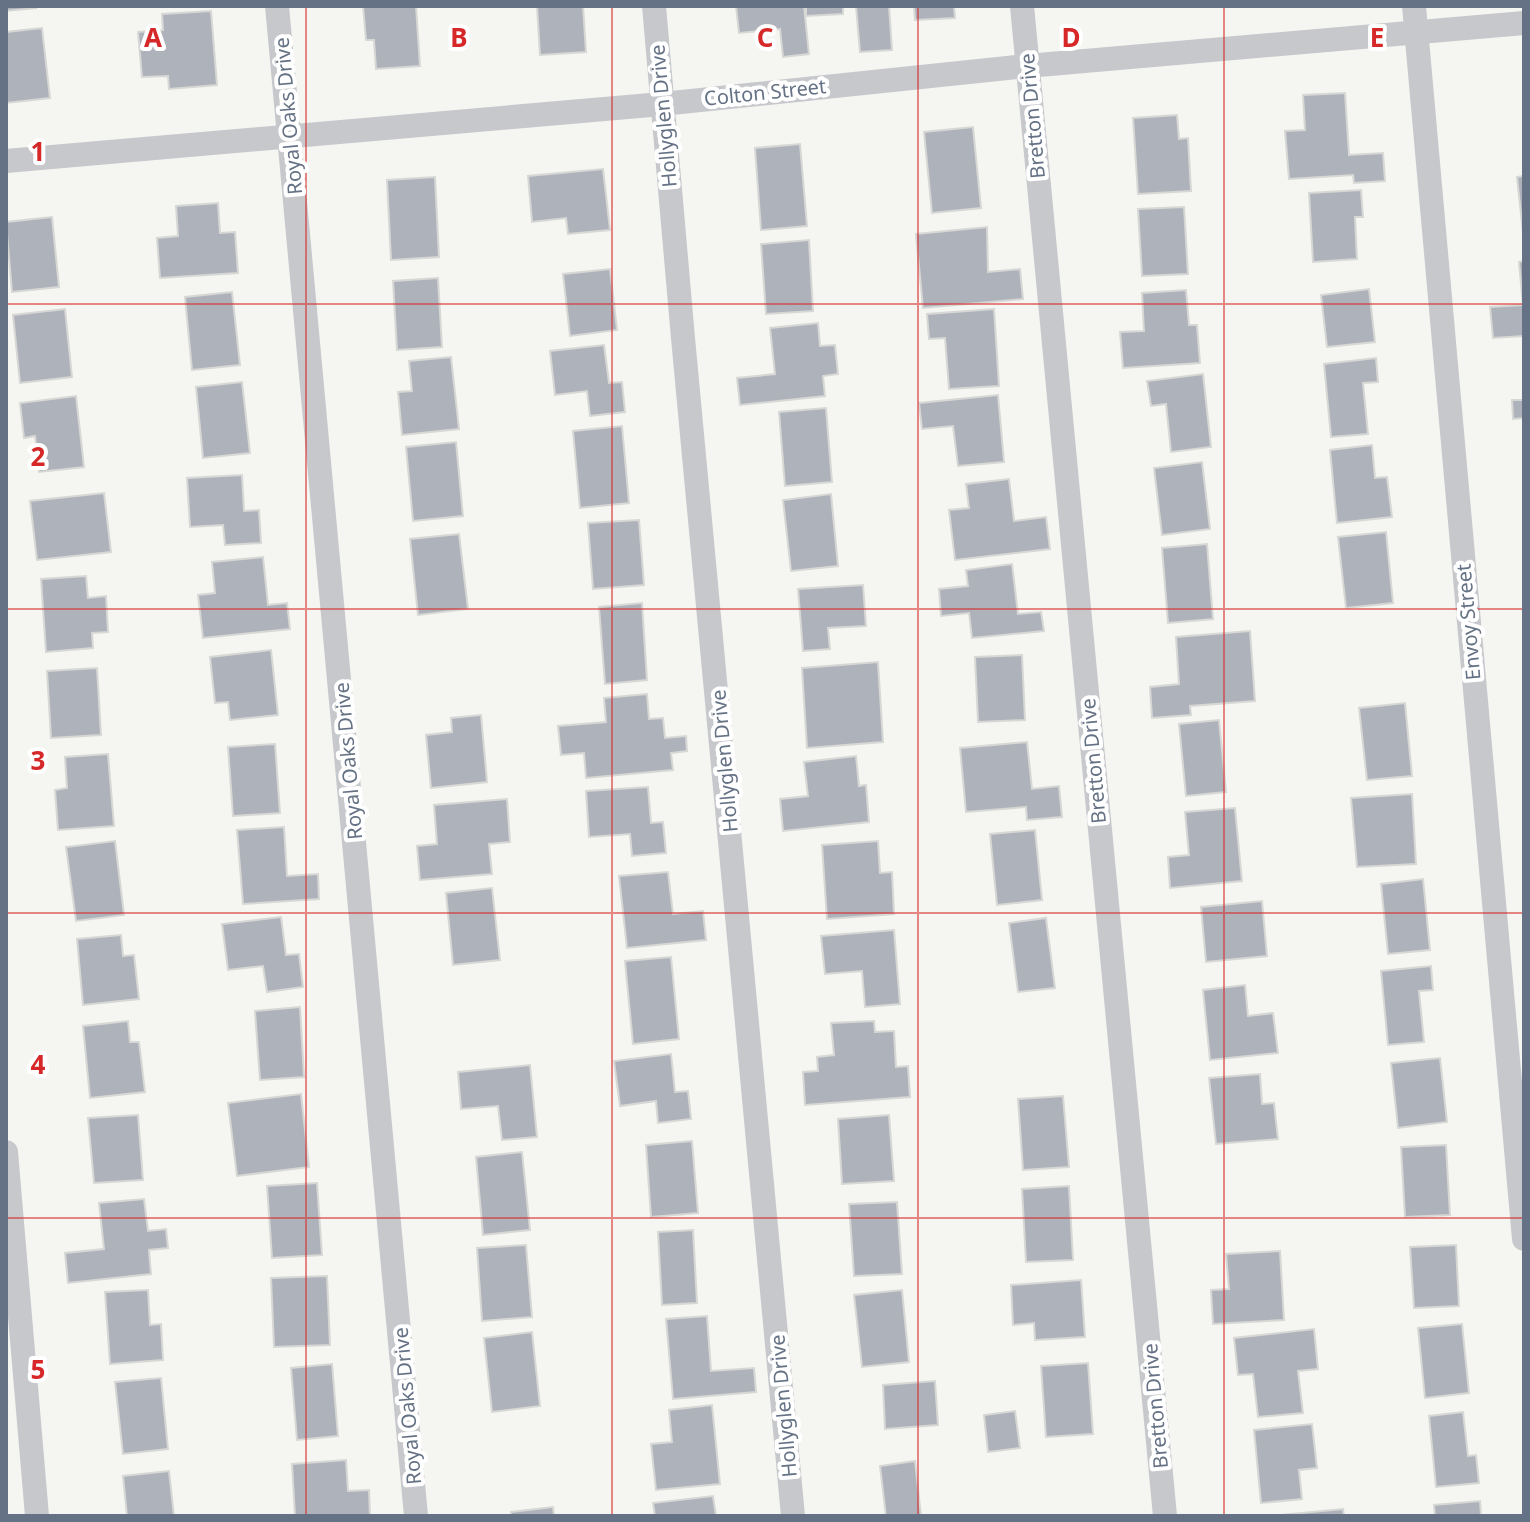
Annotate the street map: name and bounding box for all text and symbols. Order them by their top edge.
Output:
text: A [144,19,162,55]
text: B [450,19,468,55]
text: C [757,19,773,55]
text: D [1061,19,1081,55]
text: E [1370,19,1384,55]
street label: Royal Oaks Drive [268,36,308,196]
street label: Hollyglen Drive [643,43,683,189]
street label: Bretton Drive [1013,52,1051,180]
street label: Colton Street [703,72,827,112]
text: 1 [31,133,45,169]
text: 2 [31,438,46,474]
street label: Envoy Street [1449,563,1487,681]
street label: Royal Oaks Drive [328,681,368,841]
street label: Hollyglen Drive [704,688,744,834]
street label: Bretton Drive [1074,697,1112,825]
text: 3 [31,742,45,778]
text: 4 [31,1046,46,1082]
street label: Royal Oaks Drive [387,1326,427,1486]
street label: Hollyglen Drive [763,1333,803,1479]
street label: Bretton Drive [1136,1342,1174,1470]
text: 5 [31,1351,45,1387]

